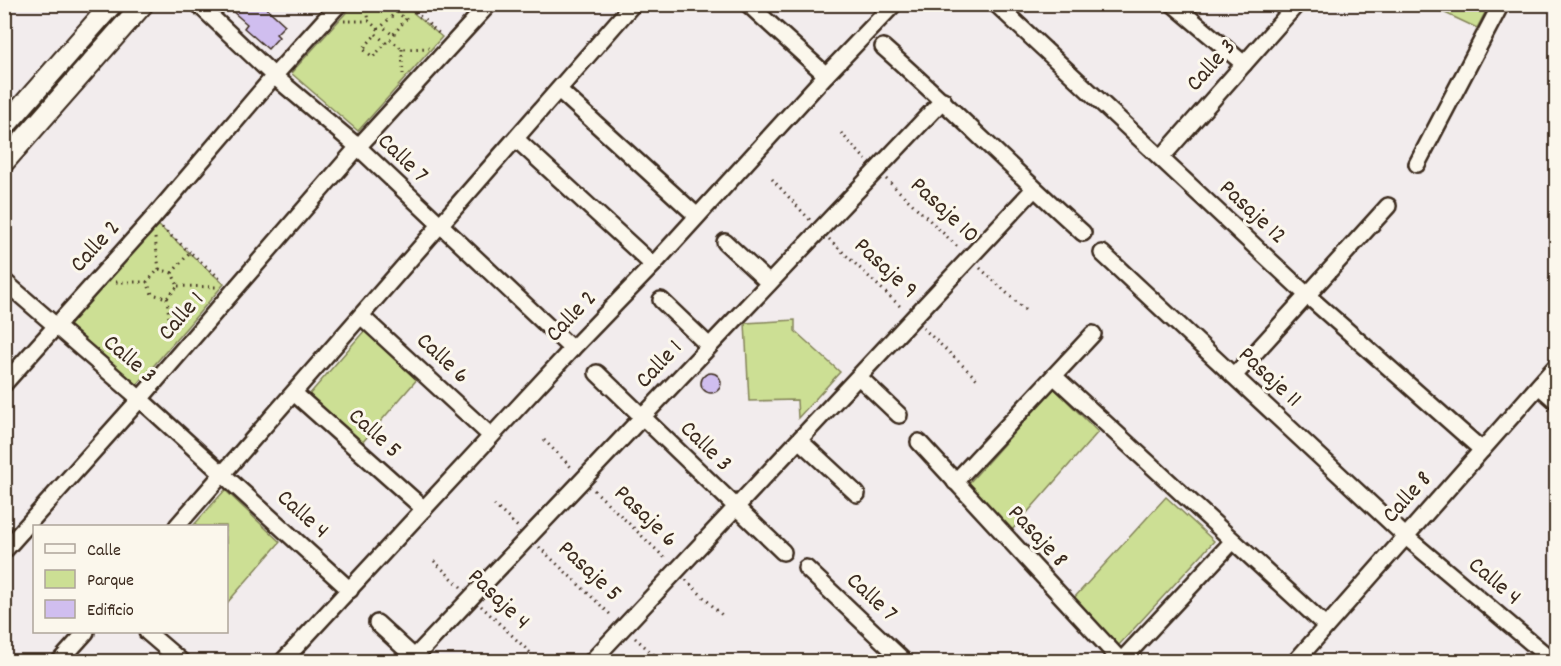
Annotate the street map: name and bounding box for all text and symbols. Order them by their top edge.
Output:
street label: Calle 3 [1179,32,1245,100]
street label: Calle 7 [369,126,435,192]
street label: Pasaje 10 [902,170,986,252]
street label: Pasaje 12 [1211,173,1293,253]
street label: Calle 2 [63,213,129,281]
street label: Pasaje 9 [845,230,925,308]
street label: Calle 2 [539,283,605,351]
street label: Calle 1 [151,285,213,349]
street label: Calle 6 [408,325,476,393]
street label: Calle 3 [95,327,163,393]
street label: Calle 1 [629,333,691,397]
street label: Pasaje 11 [1229,340,1309,416]
street label: Calle 5 [340,401,408,467]
street label: Calle 3 [671,413,739,481]
street label: Calle 8 [1375,464,1441,532]
street label: Pasaje 6 [605,478,685,556]
street label: Calle 4 [268,482,336,548]
street label: Pasaje 8 [999,498,1075,576]
legend [33,525,228,633]
street label: Pasaje 5 [549,533,629,611]
text: Calle [87,539,121,564]
street label: Calle 4 [1460,550,1528,614]
street label: Pasaje 4 [459,561,537,639]
street label: Calle 7 [838,565,904,631]
text: Parque [87,569,134,594]
text: Edificio [87,599,134,624]

